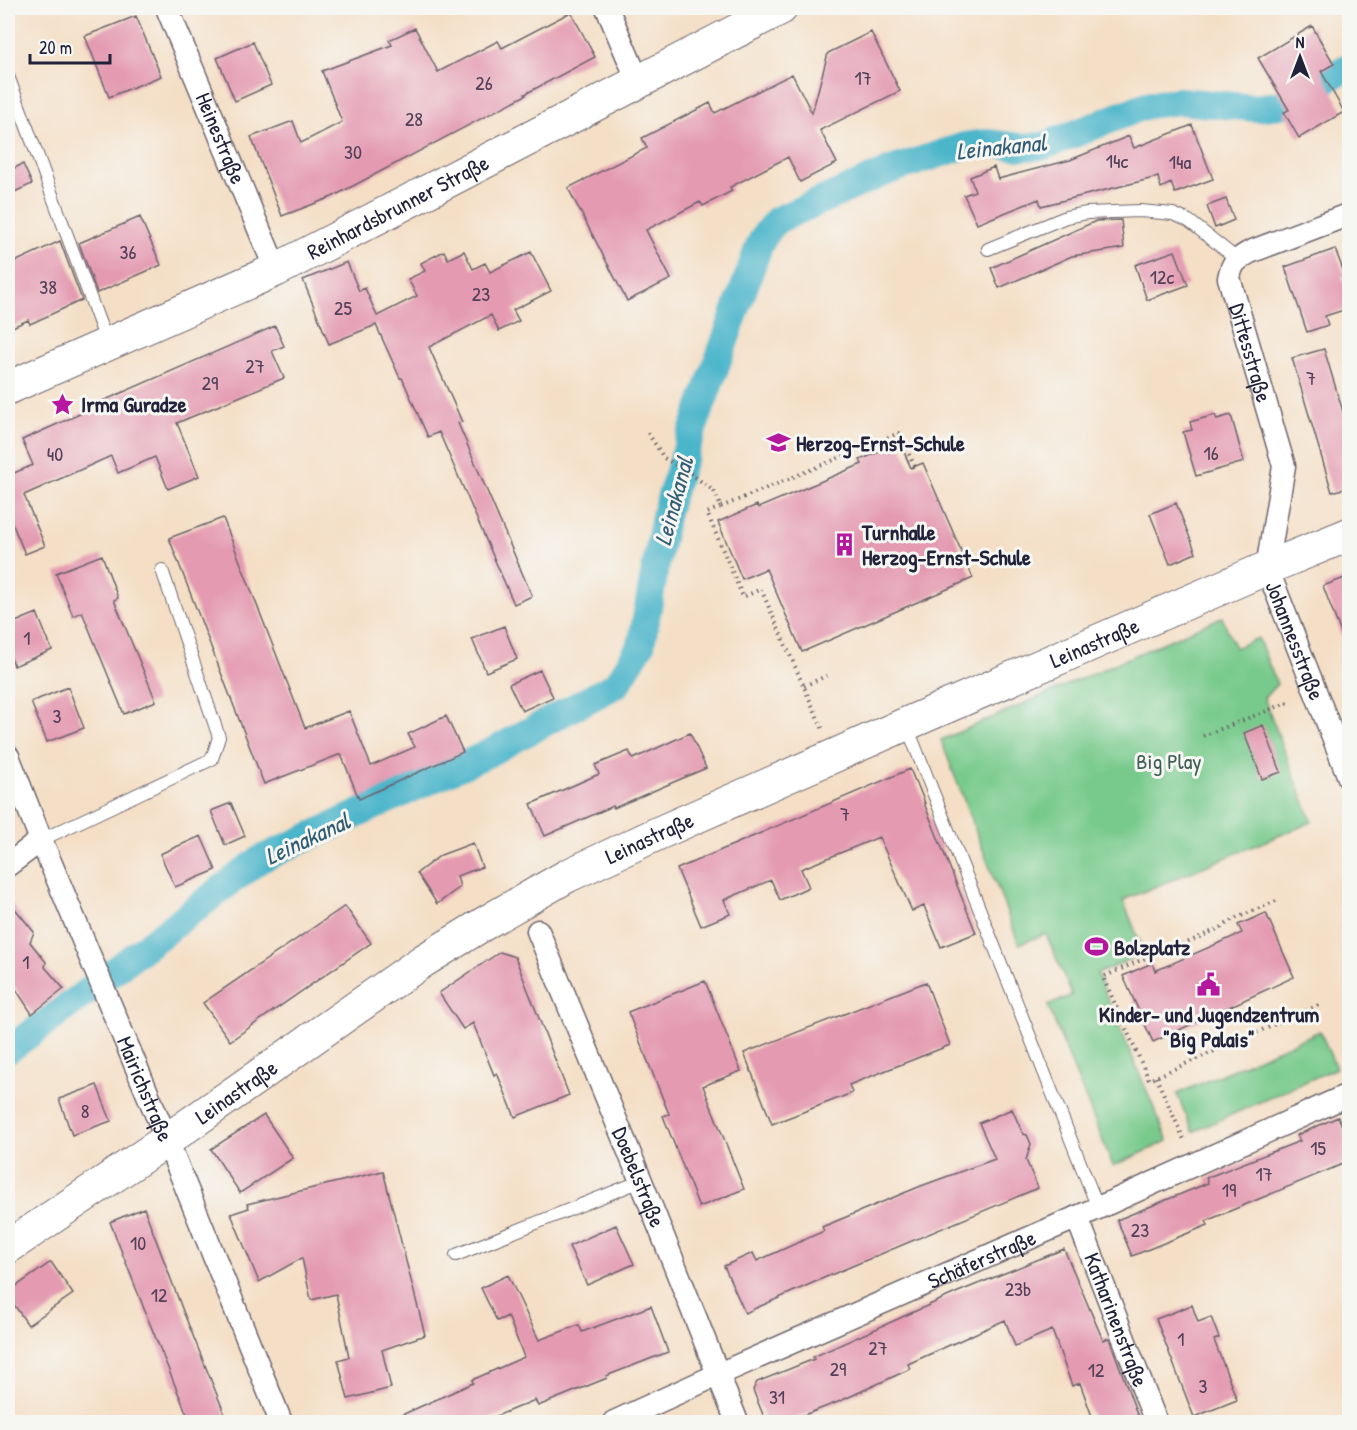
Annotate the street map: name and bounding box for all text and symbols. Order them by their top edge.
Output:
scale bar [30,27,110,65]
north arrow [1270,27,1330,87]
text: N [1296,31,1305,53]
text: 20 m [39,35,72,60]
house number: 17 [854,64,872,91]
house number: 26 [475,69,493,96]
street label: Heinestraße [189,88,254,189]
house number: 28 [405,105,423,132]
water label: Leinakanal [955,125,1049,167]
house number: 30 [344,138,362,165]
street label: Reinhardsbrunner Straße [302,147,494,266]
house number: 14c [1106,147,1128,174]
house number: 14a [1169,148,1191,175]
house number: 36 [120,238,136,265]
house number: 12c [1150,263,1174,290]
house number: 38 [39,273,57,300]
house number: 23 [472,280,490,307]
house number: 25 [334,294,352,321]
street label: Dittesstraße [1222,300,1280,406]
house number: 27 [245,352,265,379]
house number: 7 [1306,364,1316,391]
house number: 29 [202,369,218,396]
place label: Irma Guradze [81,389,187,419]
place icon: Irma Guradze [50,391,76,417]
place label: Herzog-Ernst-Schule [796,428,965,459]
school or university icon: Herzog-Ernst-Schule [765,430,791,456]
house number: 16 [1203,439,1219,466]
house number: 40 [47,440,63,467]
water label: Leinakanal [646,452,701,549]
place label: Turnhalle Herzog-Ernst-Schule [861,517,1031,573]
building icon: Turnhalle Herzog-Ernst-Schule [831,532,857,558]
street label: Johannesstraße [1258,576,1332,704]
street label: Leinastraße [1045,610,1144,675]
house number: 1 [23,624,31,651]
house number: 3 [53,702,62,729]
park label: Big Play [1136,746,1202,776]
house number: 7 [840,800,850,827]
water label: Leinakanal [259,804,356,872]
street label: Leinastraße [600,805,698,871]
place label: Bolzplatz [1114,932,1191,963]
sports icon: Bolzplatz [1083,934,1109,960]
house number: 1 [22,948,30,975]
public building icon: Kinder- und Jugendzentrum "Big Palais" [1196,972,1222,998]
place label: Kinder- und Jugendzentrum "Big Palais" [1099,999,1319,1055]
street label: Mairichstraße [110,1032,181,1146]
street label: Leinastraße [189,1052,283,1131]
house number: 8 [81,1097,89,1124]
street label: Doebelstraße [605,1123,673,1232]
house number: 15 [1310,1134,1326,1161]
house number: 17 [1255,1160,1273,1187]
house number: 19 [1222,1176,1236,1203]
house number: 23 [1131,1216,1149,1243]
street label: Schäferstraße [923,1222,1040,1296]
house number: 10 [130,1229,146,1256]
street label: Katharinenstraße [1077,1248,1156,1391]
house number: 23b [1005,1275,1031,1302]
house number: 12 [151,1281,168,1308]
house number: 1 [1177,1325,1185,1352]
house number: 27 [868,1334,888,1361]
house number: 29 [830,1355,846,1382]
house number: 12 [1088,1356,1105,1383]
house number: 3 [1199,1372,1208,1399]
house number: 31 [769,1383,785,1410]

